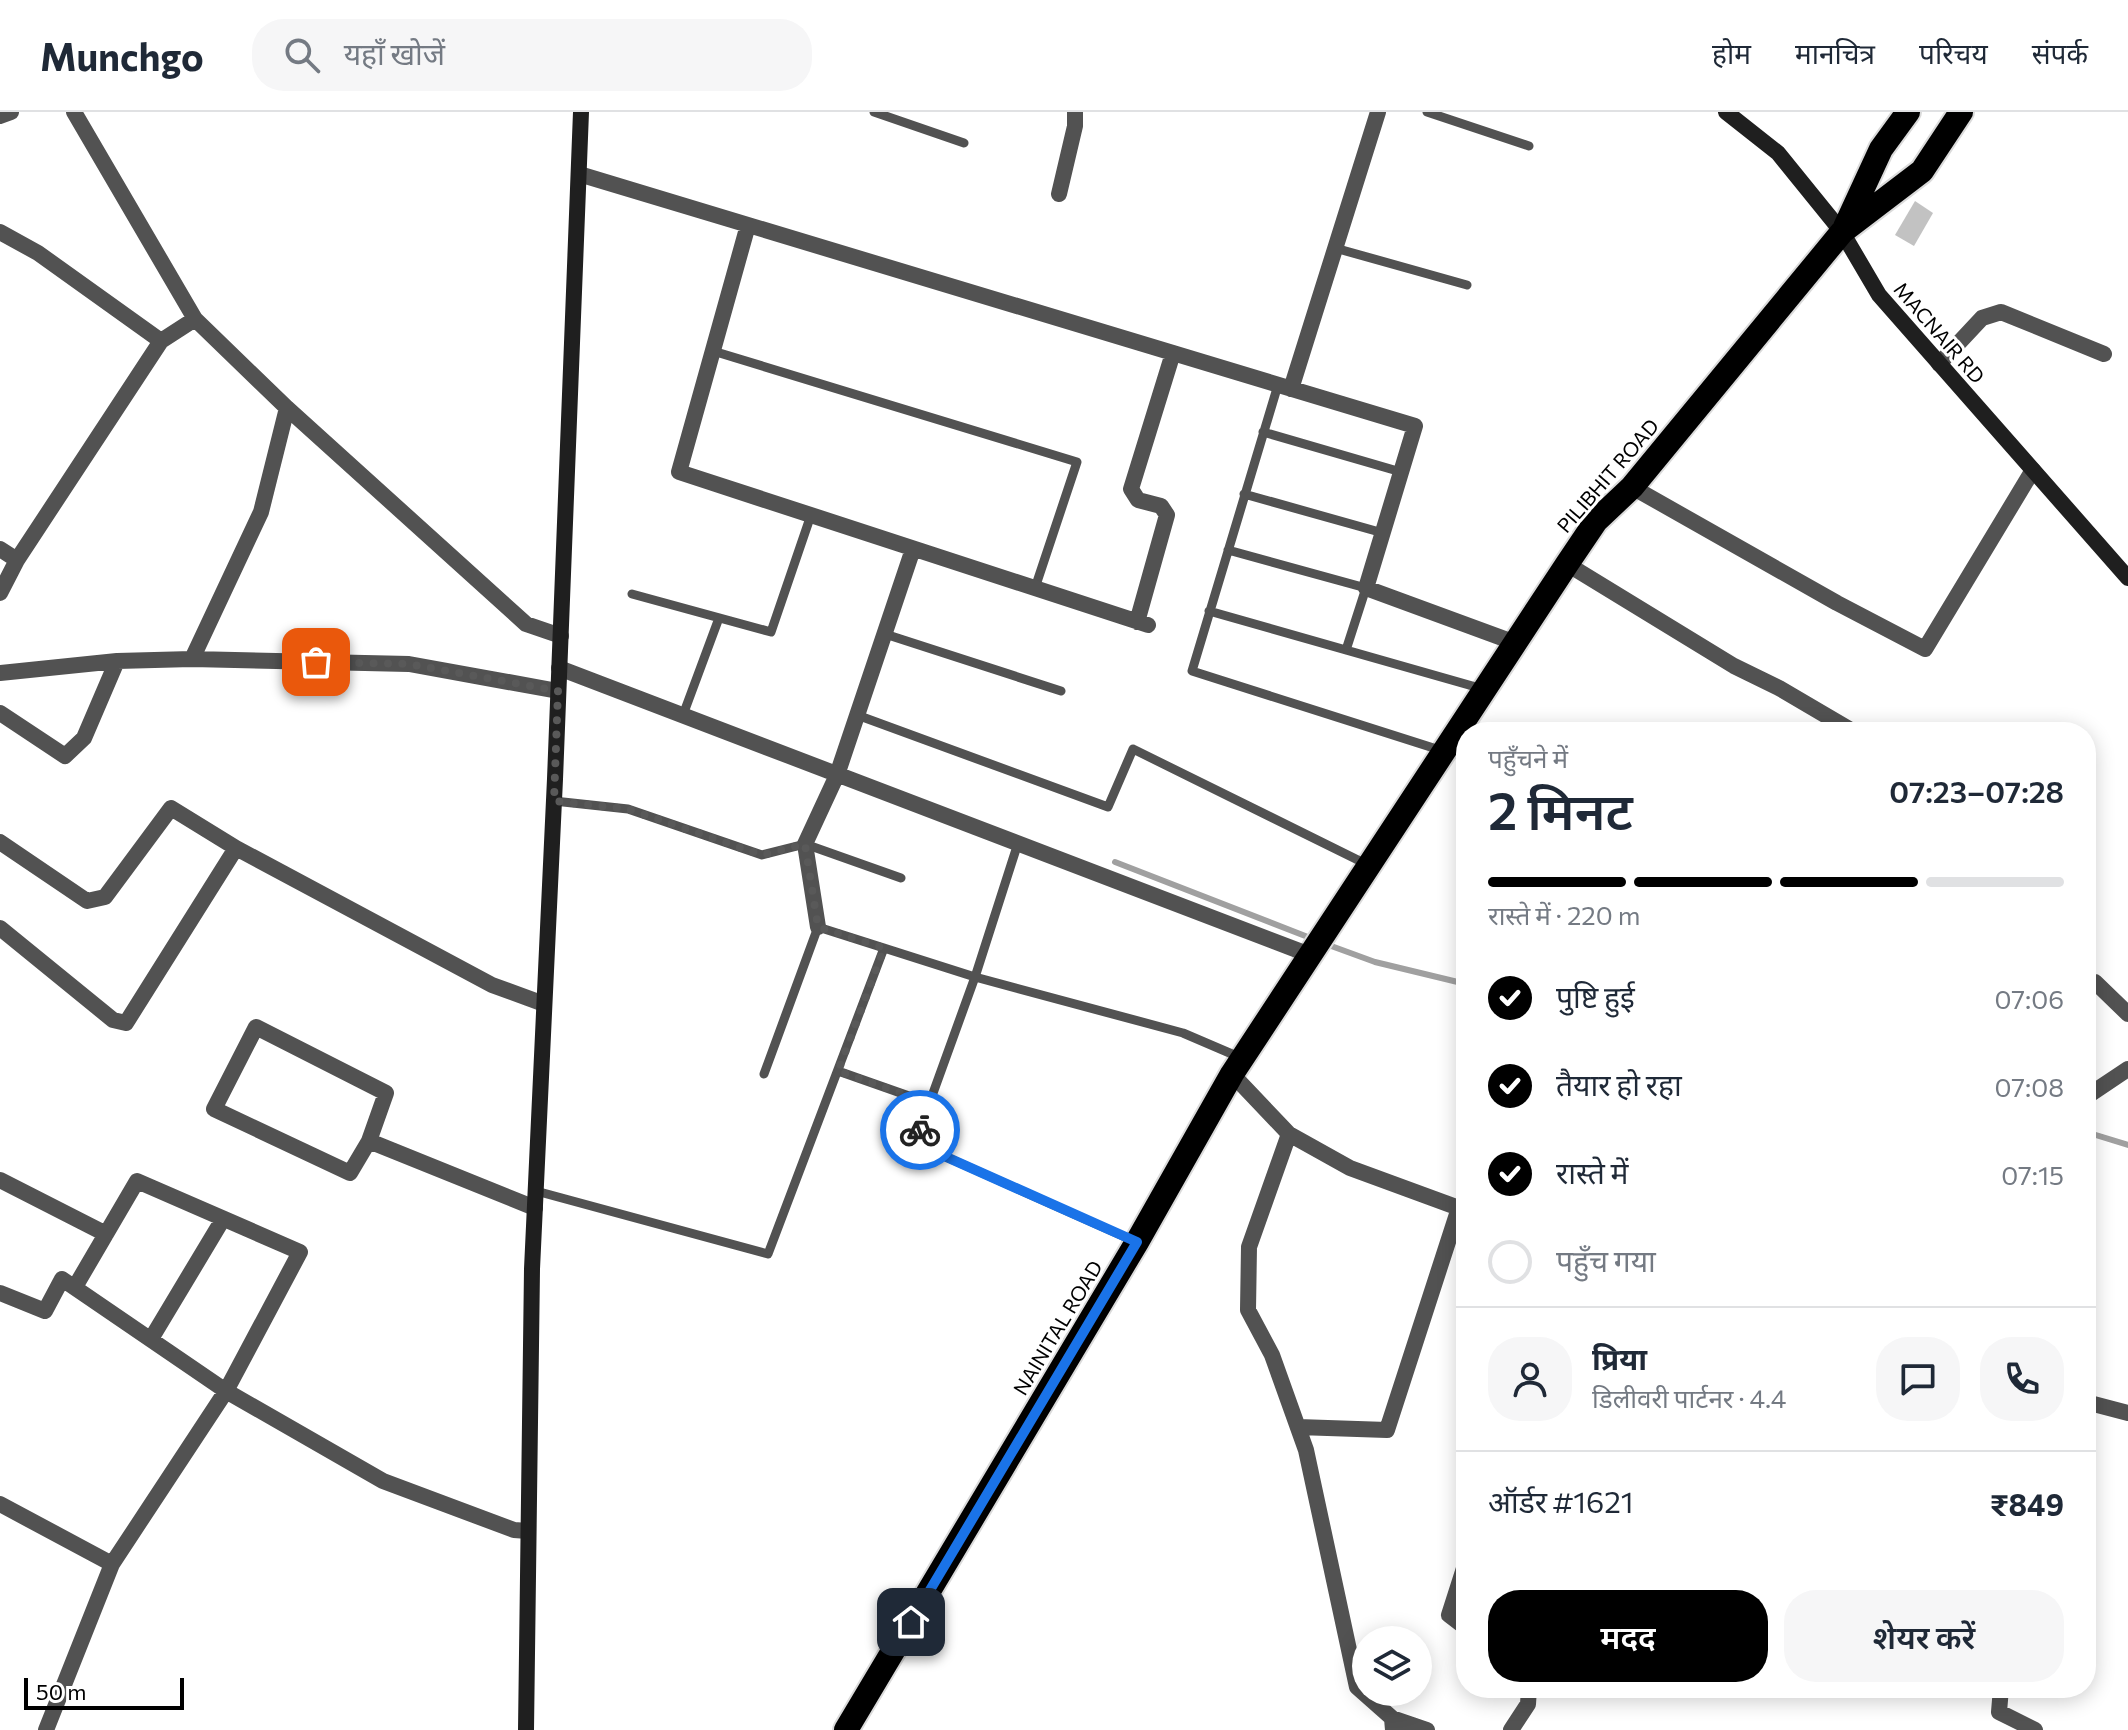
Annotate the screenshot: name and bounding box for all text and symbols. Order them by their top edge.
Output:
search box [252,19,812,91]
text: Munchgo [40,32,204,79]
icon: search [280,33,324,77]
text: यहाँ खोजें [344,34,445,71]
text: होम [1712,36,1751,70]
text: मानचित्र [1795,36,1875,70]
text: परिचय [1919,36,1988,70]
text: संपर्क [2032,36,2088,70]
street label: MACNAIR RD [1889,277,1990,388]
street label: PILIBHIT ROAD [1551,414,1663,537]
pin [282,628,350,696]
icon: bag [294,640,338,684]
text: पहुँचने में [1488,742,1568,773]
text: 07:23–07:28 [1889,772,2064,809]
text: 2 मिनट [1488,777,1633,841]
text: रास्ते में · 220 m [1488,899,1640,930]
icon: check [1488,976,1532,1020]
text: पुष्टि हुई [1556,977,1635,1014]
text: 07:06 [1995,983,2064,1014]
icon: check [1488,1064,1532,1108]
text: तैयार हो रहा [1556,1065,1682,1102]
text: 07:08 [1995,1071,2064,1102]
courier [880,1090,960,1170]
icon: bike [898,1108,942,1152]
icon: check [1488,1152,1532,1196]
text: रास्ते में [1556,1153,1629,1190]
text: 07:15 [2001,1159,2064,1190]
text: पहुँच गया [1556,1241,1656,1278]
street label: NAINITAL ROAD [1008,1256,1107,1399]
button: person [1488,1337,1572,1421]
button: chat [1876,1337,1960,1421]
button: phone [1980,1337,2064,1421]
text: प्रिया [1592,1339,1647,1376]
text: डिलीवरी पार्टनर · 4.4 [1592,1382,1786,1413]
text: ऑर्डर #1621 [1488,1482,1634,1519]
text: ₹849 [1990,1485,2064,1522]
pin [877,1588,945,1656]
button: मदद [1488,1590,1768,1682]
button: शेयर करें [1784,1590,2064,1682]
icon: home [889,1600,933,1644]
map controls [1352,1626,1432,1706]
button: layers [1352,1626,1432,1706]
scale bar [24,1674,184,1710]
text: 50 m [36,1678,86,1705]

